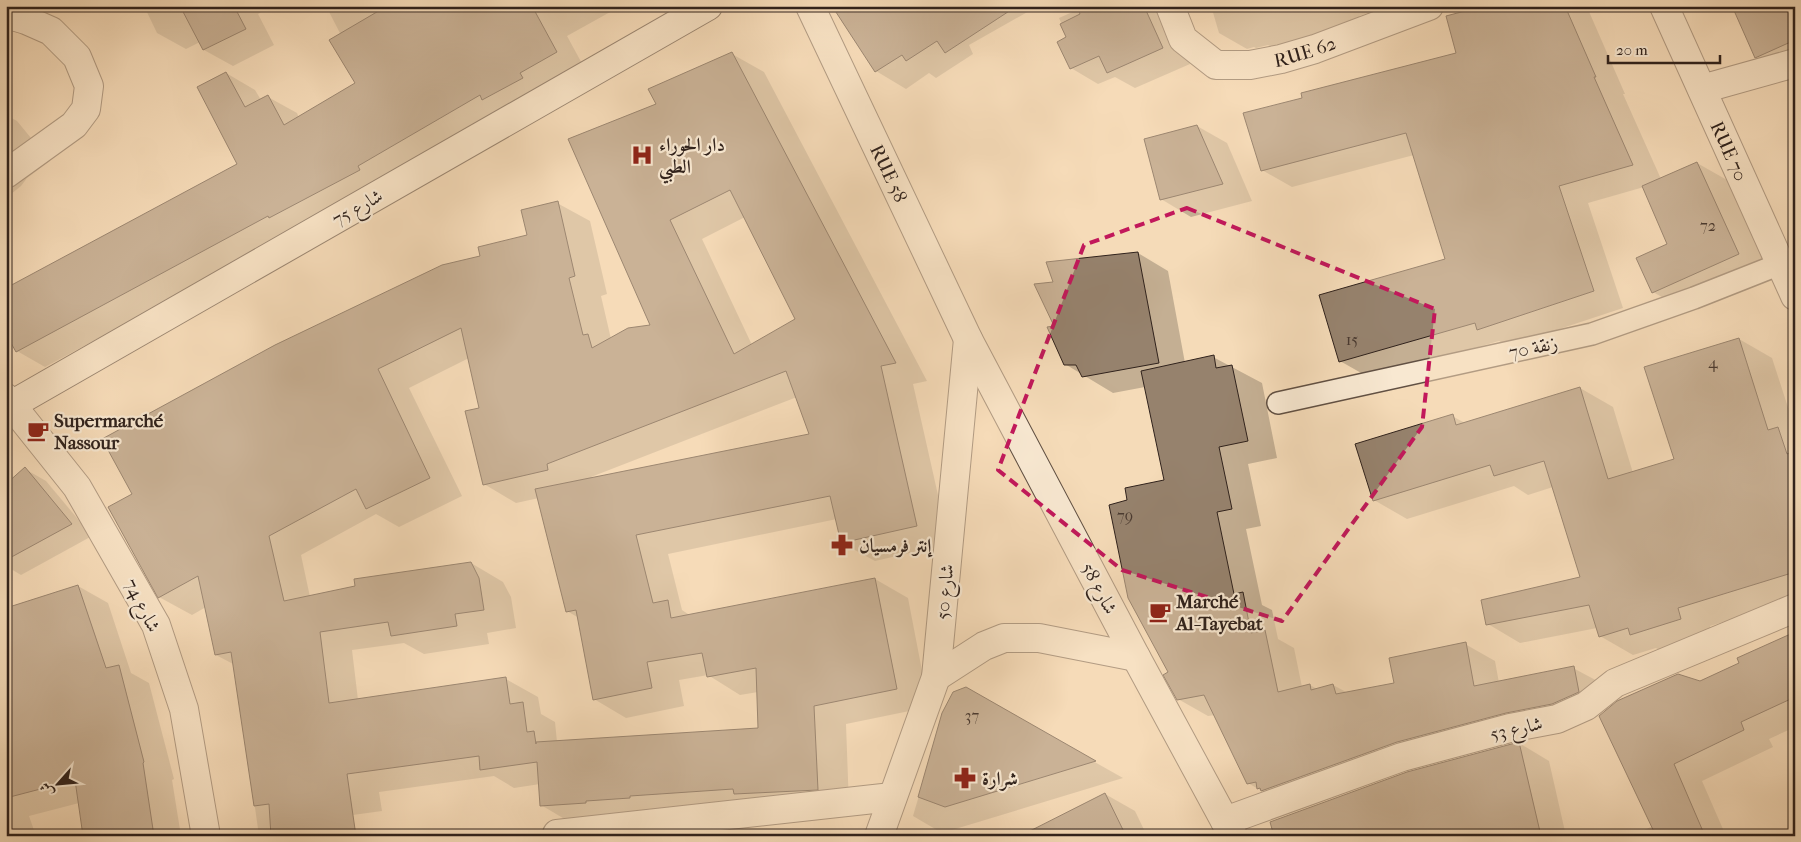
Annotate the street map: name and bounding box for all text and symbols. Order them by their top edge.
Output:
street label: RUE 62 [1272,32,1339,72]
scale bar [1608,32,1721,64]
text: 20 m [1616,41,1648,59]
street label: RUE 70 [1706,118,1752,185]
place label: دار الحوراء الطبي [659,134,725,184]
street label: RUE 58 [865,141,911,206]
hospital icon: دار الحوراء الطبي [629,142,655,168]
street label: شارع 75 [328,185,389,234]
house number: 72 [1700,216,1716,235]
house number: 15 [1346,330,1358,349]
street label: زنقة 70 [1507,332,1560,364]
house number: 4 [1708,353,1718,372]
place label: Supermarché Nassour [54,410,164,454]
cafe icon: Supermarché Nassour [25,418,51,444]
house number: 79 [1117,506,1133,525]
pharmacy icon: إنتر فرمسيان [829,532,855,558]
place label: إنتر فرمسيان [859,535,933,558]
street label: شارع 58 [1073,559,1122,620]
street label: شارع 50 [932,563,962,621]
street label: شارع 74 [116,575,165,638]
place label: Marché Al-Tayebat [1175,591,1263,635]
cafe icon: Marché Al-Tayebat [1147,599,1173,625]
house number: 37 [965,706,979,725]
street label: شارع 53 [1488,712,1545,750]
north arrow [32,760,82,810]
pharmacy icon: شرارة [952,765,978,791]
place label: شرارة [982,768,1018,791]
text: ش [36,780,58,800]

